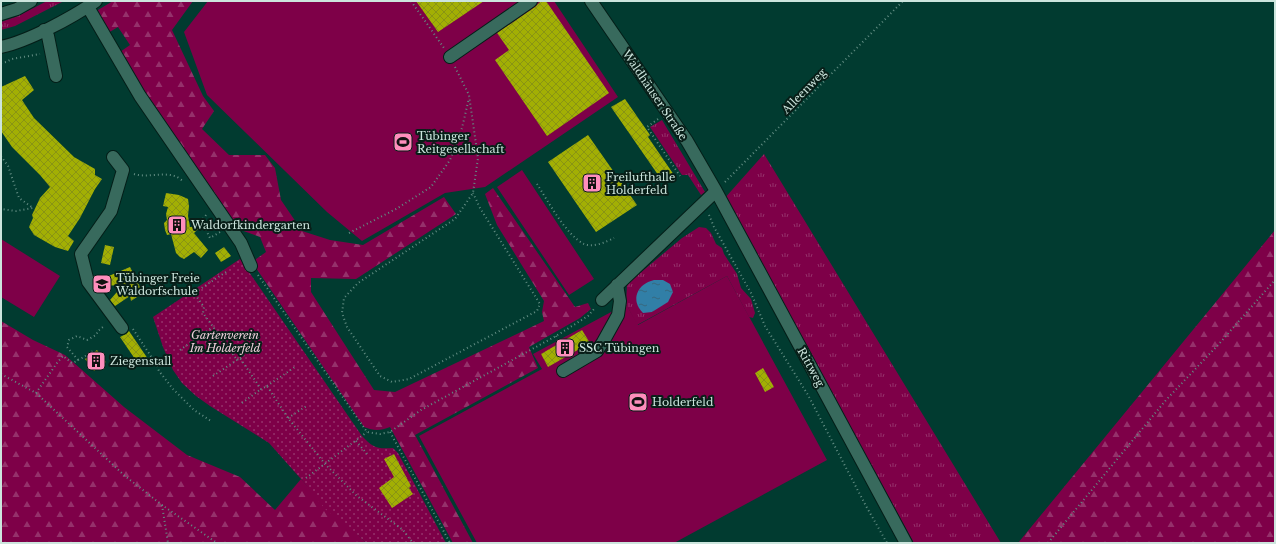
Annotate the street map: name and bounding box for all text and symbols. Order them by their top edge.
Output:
street label: Waldhäuser Straße [619,46,690,143]
street label: Alleenweg [778,65,829,117]
place label: Tübinger Reitgesellschaft [417,129,505,156]
sports icon: Tübinger Reitgesellschaft [392,131,414,153]
place label: Freilufthalle Holderfeld [606,170,675,197]
building icon: Freilufthalle Holderfeld [581,172,603,194]
building icon: Waldorfkindergarten [166,214,188,236]
place label: Waldorfkindergarten [190,218,311,232]
place label: Tübinger Freie Waldorfschule [115,271,200,298]
school or university icon: Tübinger Freie Waldorfschule [91,273,113,295]
park label: Gartenverein Im Holderfeld [189,328,261,355]
building icon: SSC Tübingen [554,337,576,359]
place label: SSC Tübingen [579,341,660,355]
street label: Rittweg [794,345,828,389]
building icon: Ziegenstall [85,350,107,372]
place label: Ziegenstall [110,354,172,368]
sports icon: Holderfeld [627,391,649,413]
place label: Holderfeld [652,395,714,409]

